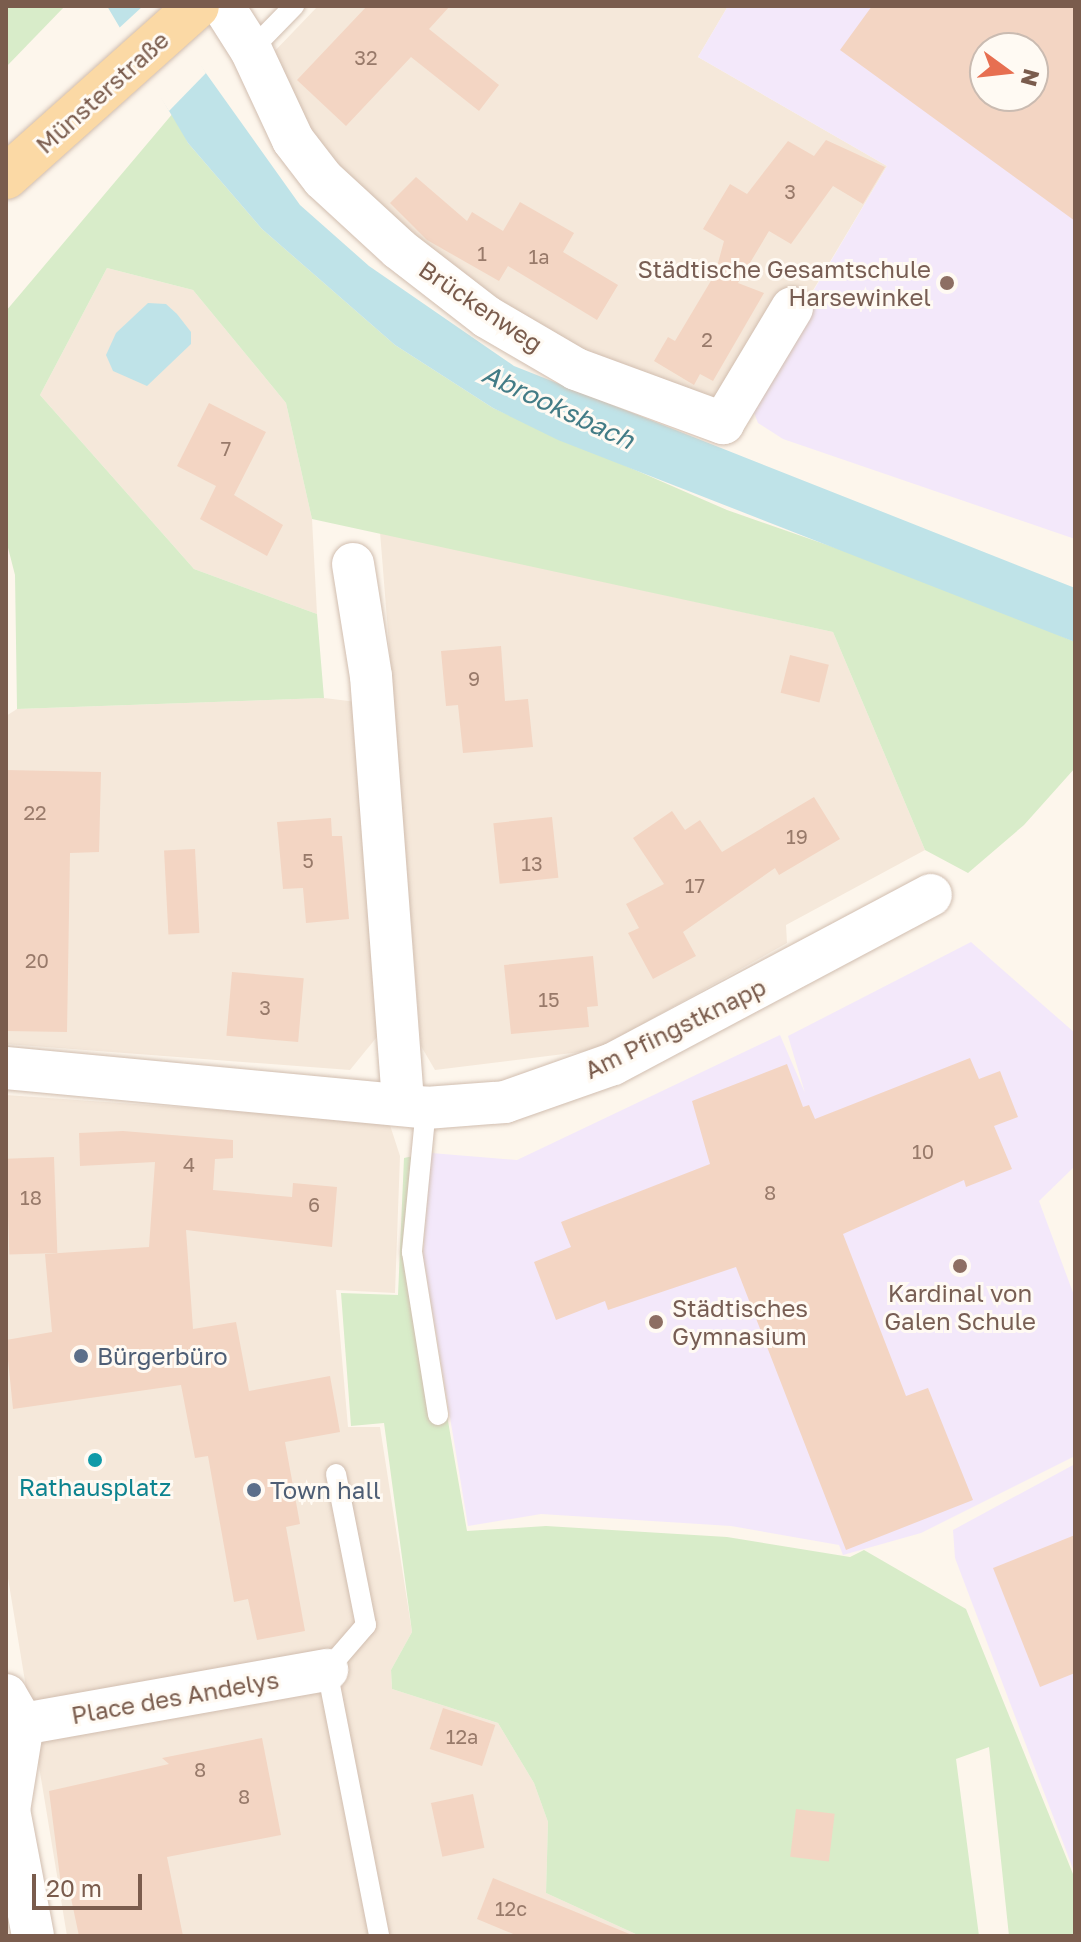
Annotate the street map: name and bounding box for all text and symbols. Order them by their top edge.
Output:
street label: Münsterstraße [30,25,174,159]
north arrow [969,32,1049,112]
house number: 32 [354,45,378,69]
text: N [1016,66,1046,89]
house number: 3 [784,179,796,203]
house number: 1 [477,241,487,265]
house number: 1a [529,244,549,268]
street label: Brückenweg [414,254,548,358]
place label: Städtische Gesamtschule Harsewinkel [638,255,931,311]
marker: Städtische Gesamtschule Harsewinkel [938,274,956,292]
house number: 2 [701,327,713,351]
water label: Abrooksbach [477,358,639,456]
house number: 7 [221,436,231,460]
house number: 9 [468,666,480,690]
house number: 22 [23,800,47,824]
house number: 19 [786,824,808,848]
house number: 5 [302,848,314,872]
house number: 13 [521,851,543,875]
house number: 17 [685,873,705,897]
house number: 20 [25,948,49,972]
street label: Am Pfingstknapp [580,972,770,1084]
house number: 15 [538,987,560,1011]
house number: 3 [259,995,271,1019]
house number: 10 [912,1139,934,1163]
house number: 4 [183,1152,195,1176]
house number: 8 [764,1180,776,1204]
house number: 18 [20,1185,42,1209]
house number: 6 [308,1192,320,1216]
marker: Kardinal von Galen Schule [951,1257,969,1275]
place label: Kardinal von Galen Schule [884,1279,1036,1335]
place label: Städtisches Gymnasium [672,1294,808,1350]
marker: Städtisches Gymnasium [647,1313,665,1331]
place label: Bürgerbüro [97,1342,228,1370]
marker: Bürgerbüro [72,1347,90,1365]
marker: Rathausplatz [86,1451,104,1469]
place label: Rathausplatz [19,1473,171,1501]
place label: Town hall [270,1476,381,1504]
marker: Town hall [245,1481,263,1499]
street label: Place des Andelys [69,1665,281,1729]
house number: 12a [446,1724,478,1748]
house number: 8 [194,1757,206,1781]
house number: 8 [238,1784,250,1808]
scale bar [36,1858,146,1908]
text: 20 m [46,1873,102,1902]
house number: 12c [495,1896,527,1920]

